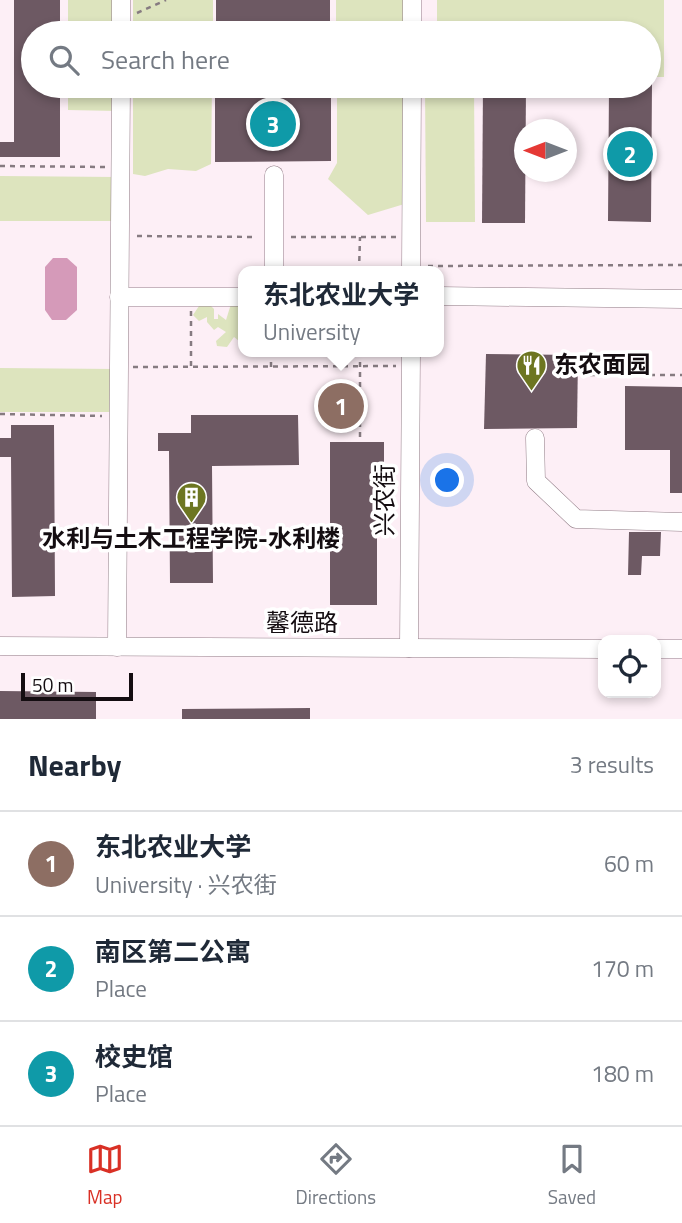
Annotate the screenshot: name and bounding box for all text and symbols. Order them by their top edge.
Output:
search box [21,21,661,98]
text: Search here [101,40,230,79]
icon: search [45,41,83,79]
pin: 3 [250,98,296,150]
north arrow [514,119,577,182]
pin: 2 [607,128,653,180]
popup [238,266,444,357]
text: 东北农业大学 [263,275,419,314]
text: University [263,314,361,349]
place label: 东农面园 [554,346,650,382]
restaurant icon: 东农面园 [514,348,548,392]
pin: 1 [318,380,364,432]
your location [430,463,464,497]
street label: 兴农街 [366,464,402,536]
building icon: 水利与土木工程学院-水利楼 [174,480,208,524]
place label: 水利与土木工程学院-水利楼 [42,520,340,556]
street label: 馨德路 [266,604,338,640]
map controls [598,635,661,698]
button: locate [598,635,661,698]
scale bar [21,670,133,702]
text: 50 m [32,670,73,699]
text: Nearby [28,742,121,788]
text: 3 results [570,747,654,782]
text: 东北农业大学 [95,827,251,866]
text: 1 [45,846,57,881]
text: 60 m [604,846,654,881]
text: University · 兴农街 [95,867,277,902]
text: 南区第二公寓 [95,932,251,971]
text: 2 [45,951,57,986]
text: 170 m [591,951,654,986]
text: Place [95,971,147,1006]
text: 校史馆 [95,1037,173,1076]
text: 3 [45,1056,57,1091]
text: 180 m [591,1056,654,1091]
text: Place [95,1076,147,1111]
tab: Map [86,1140,124,1211]
tab: Directions [296,1140,376,1211]
tab: Saved [548,1140,596,1211]

